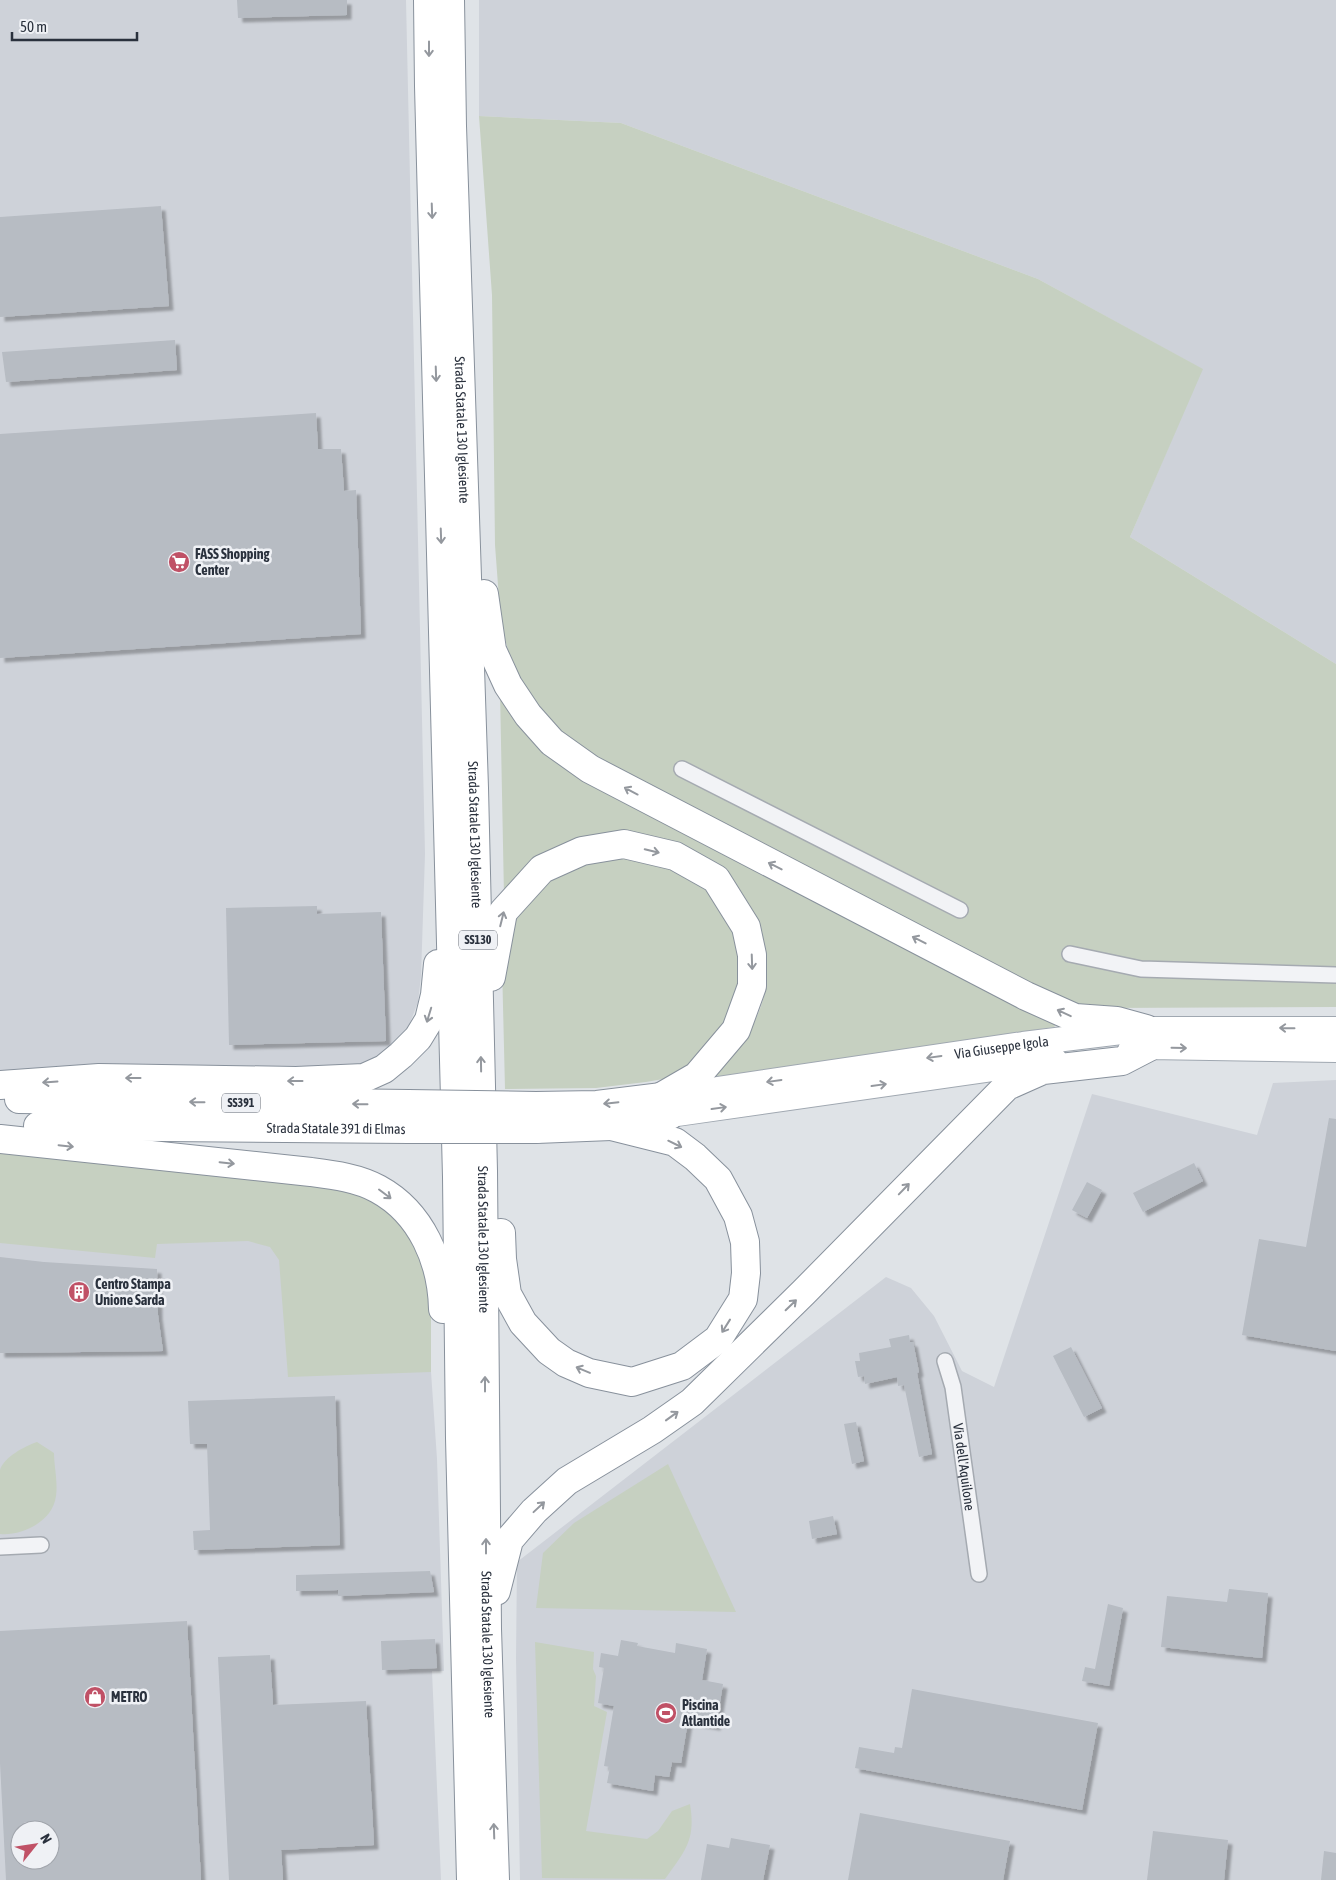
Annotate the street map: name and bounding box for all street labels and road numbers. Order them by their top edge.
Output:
street label: Strada Statale 130 Iglesiente [452,356,473,504]
street label: Strada Statale 130 Iglesiente [465,761,485,908]
road number: SS130 [459,930,497,950]
street label: Via Giuseppe Igola [953,1033,1049,1062]
road number: SS391 [222,1094,260,1112]
street label: Strada Statale 391 di Elmas [266,1120,406,1137]
street label: Strada Statale 130 Iglesiente [475,1166,492,1313]
street label: Via dell'Aquilone [950,1422,978,1512]
street label: Strada Statale 130 Iglesiente [478,1571,498,1718]

